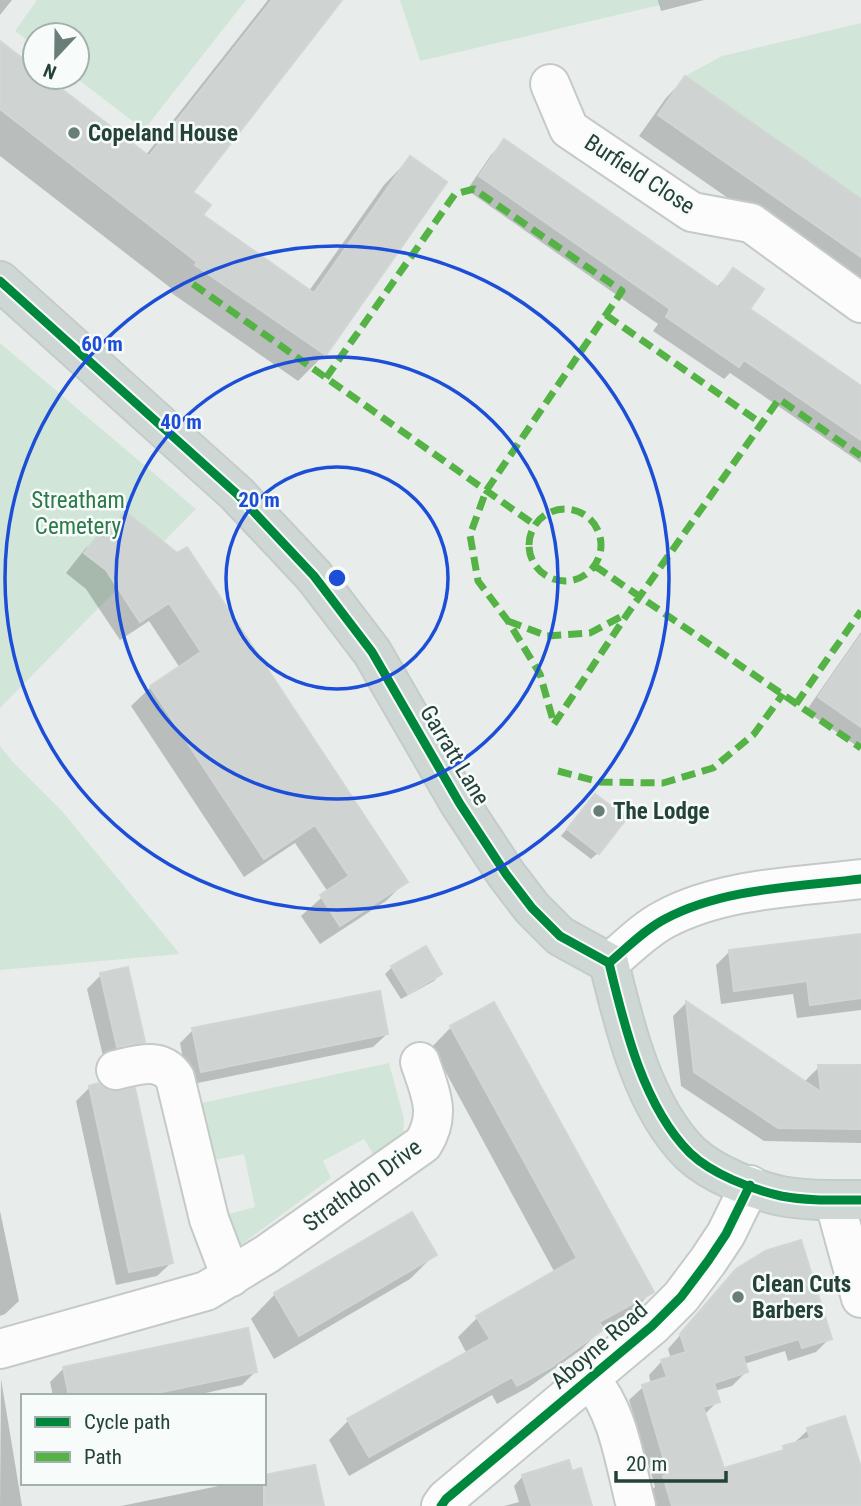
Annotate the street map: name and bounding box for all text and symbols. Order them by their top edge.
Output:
north arrow [21,21,91,91]
text: N [40,58,60,84]
place label: Copeland House [88,120,238,147]
marker: Copeland House [66,125,82,141]
street label: Burfield Close [580,129,700,220]
text: 60 m [81,332,123,356]
text: 40 m [160,410,202,434]
park label: Streatham Cemetery [31,487,125,540]
text: 20 m [238,488,280,512]
centre of rings [325,566,349,590]
street label: Garratt Lane [414,700,495,810]
place label: The Lodge [613,798,710,825]
marker: The Lodge [591,803,607,819]
street label: Strathdon Drive [298,1133,427,1237]
place label: Clean Cuts Barbers [752,1271,851,1324]
marker: Clean Cuts Barbers [730,1289,746,1305]
street label: Aboyne Road [546,1296,653,1395]
legend [21,1394,266,1485]
text: Cycle path [84,1410,170,1434]
scale bar [616,1440,726,1484]
text: Path [84,1445,122,1469]
text: 20 m [626,1452,667,1476]

